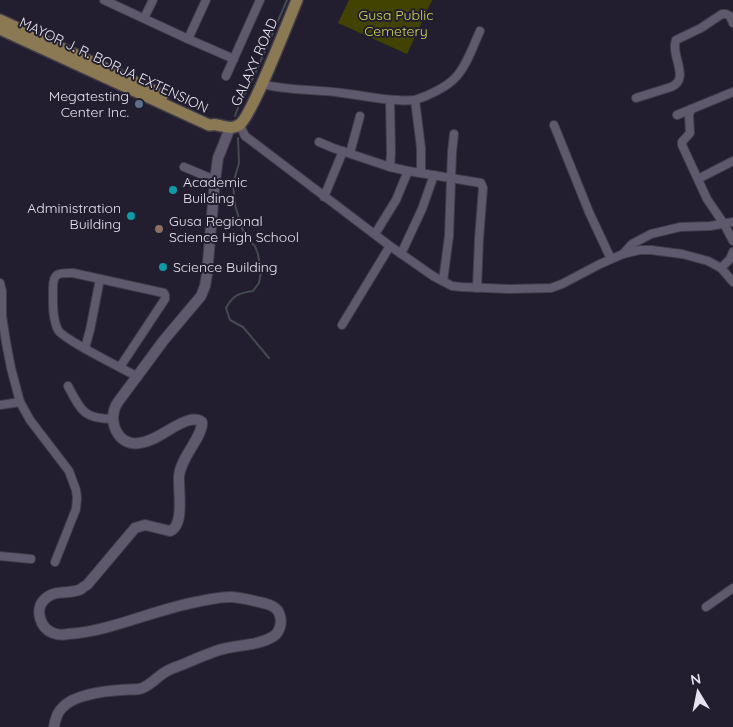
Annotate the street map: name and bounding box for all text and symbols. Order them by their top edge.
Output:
park label: Gusa Public Cemetery [359,6,433,40]
street label: MAYOR J. R. BORJA EXTENSION [17,13,211,117]
street label: GALAXY ROAD [227,15,281,109]
place label: Megatesting Center Inc. [49,87,129,121]
marker: Megatesting Center Inc. [133,98,145,110]
place label: Academic Building [183,173,247,207]
marker: Academic Building [167,184,179,196]
place label: Administration Building [27,199,121,233]
marker: Administration Building [125,210,137,222]
place label: Gusa Regional Science High School [169,212,299,246]
marker: Gusa Regional Science High School [153,223,165,235]
place label: Science Building [173,258,278,276]
marker: Science Building [157,261,169,273]
north arrow [673,667,723,717]
text: N [689,669,702,689]

